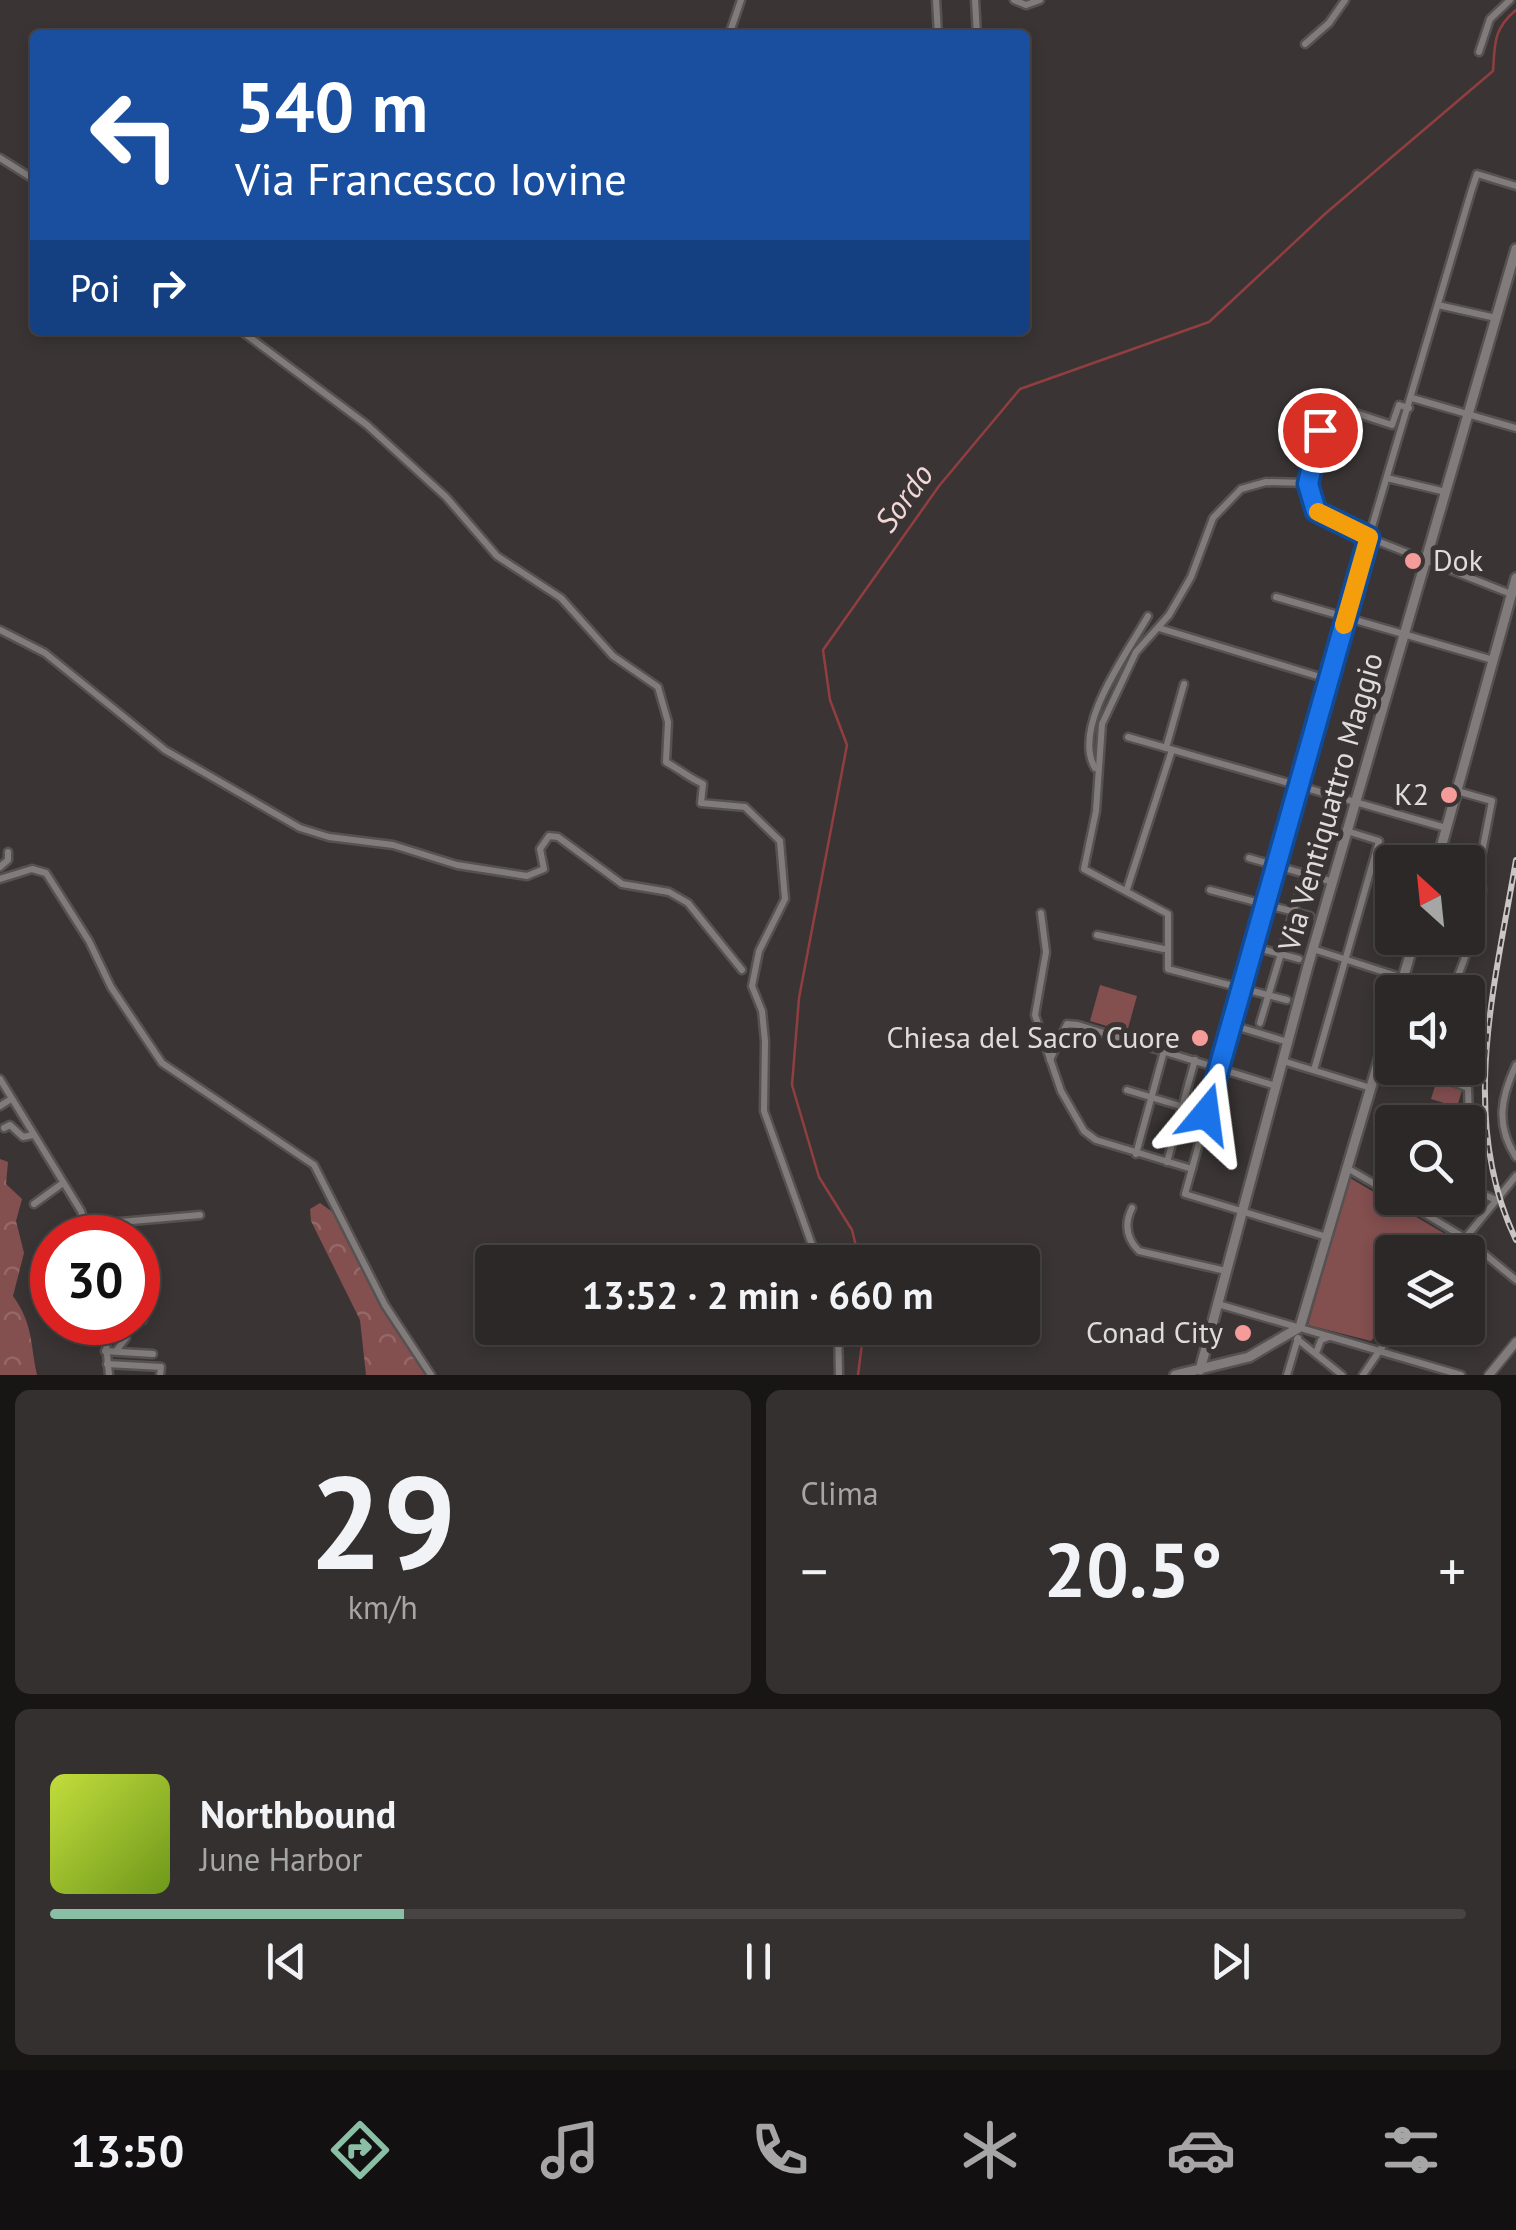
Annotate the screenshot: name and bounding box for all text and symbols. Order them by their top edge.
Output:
text: 540 m [235,61,428,151]
icon: left [70,70,200,200]
text: Via Francesco Iovine [235,149,627,207]
icon: right [140,260,195,315]
text: Poi [70,263,120,312]
pin [1278,388,1363,473]
icon: arrive [1293,403,1348,458]
water label: Sordo [864,455,942,540]
place label: Dok [1433,540,1484,579]
marker: Dok [1402,550,1424,572]
street label: Via Ventiquattro Maggio [1268,648,1391,956]
place label: K2 [1394,774,1429,813]
marker: K2 [1438,784,1460,806]
north arrow [1375,845,1485,955]
map controls [1375,845,1485,1345]
button: sound [1375,975,1485,1085]
place label: Chiesa del Sacro Cuore [887,1017,1180,1056]
marker: Chiesa del Sacro Cuore [1189,1027,1211,1049]
position arrow [1154,1062,1258,1166]
button: search [1375,1105,1485,1215]
speed limit sign: 30 [30,1215,160,1345]
button: layers [1375,1235,1485,1345]
text: 13:52 · 2 min · 660 m [582,1270,933,1319]
place label: Conad City [1086,1312,1223,1351]
marker: Conad City [1232,1322,1254,1344]
text: 29 [309,1437,456,1605]
text: Clima [801,1472,879,1514]
text: 20.5° [1044,1521,1223,1618]
text: − [801,1535,828,1606]
text: + [1438,1535,1466,1606]
text: km/h [348,1586,418,1628]
text: Northbound [200,1789,396,1838]
text: June Harbor [200,1838,362,1880]
icon: previous [259,1934,314,1989]
icon: pause [731,1934,786,1989]
icon: next [1203,1934,1258,1989]
icon: directions [325,2115,395,2185]
icon: music [535,2115,605,2185]
icon: phone [745,2115,815,2185]
icon: climate [955,2115,1025,2185]
icon: car [1166,2115,1236,2185]
icon: filters [1376,2115,1446,2185]
text: 13:50 [70,2121,184,2179]

